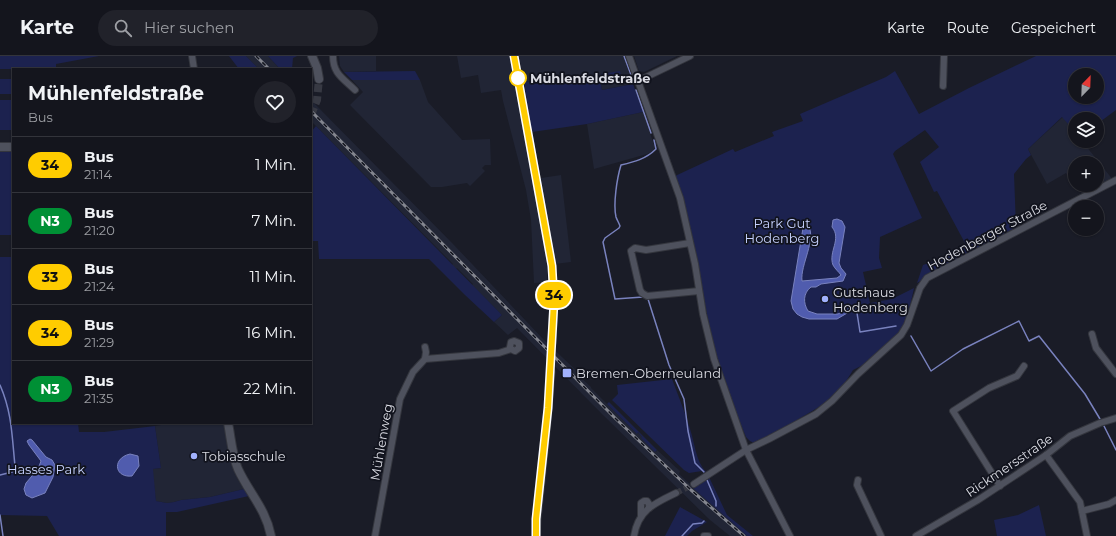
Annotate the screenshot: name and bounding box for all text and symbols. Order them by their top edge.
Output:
search box [98,10,378,46]
text: Karte [20,16,74,39]
icon: search [112,17,134,39]
text: Hier suchen [144,18,234,37]
text: Karte [887,19,925,37]
text: Route [947,19,989,37]
text: Gespeichert [1011,19,1096,37]
north arrow [1068,68,1104,104]
map controls [1068,68,1104,236]
marker: Mühlenfeldstraße [509,69,527,87]
place label: Mühlenfeldstraße [530,70,650,86]
button: heart [254,81,296,123]
text: Mühlenfeldstraße [28,82,204,105]
text: Bus [28,109,53,125]
button: layers [1068,112,1104,148]
text: Bus [84,147,114,166]
text: 1 Min. [255,155,296,174]
text: 34 [41,156,59,174]
button: + [1068,156,1104,192]
text: 21:14 [84,166,112,182]
street label: Hodenberger Straße [924,197,1050,273]
button: − [1068,200,1104,236]
text: Bus [84,203,114,222]
text: 7 Min. [252,211,296,230]
text: N3 [40,212,60,230]
park label: Park Gut Hodenberg [745,215,819,246]
text: 21:20 [84,222,115,238]
text: Bus [84,259,114,278]
text: 11 Min. [250,267,296,286]
text: 33 [42,268,58,286]
text: 21:24 [84,278,115,294]
line badge: 34 [536,282,572,308]
place label: Gutshaus Hodenberg [833,284,908,315]
text: 34 [545,286,563,304]
marker: Gutshaus Hodenberg [820,294,830,304]
text: Bus [84,315,114,334]
text: 16 Min. [246,323,296,342]
text: 34 [41,324,59,342]
text: 21:29 [84,334,114,350]
place label: Bremen-Oberneuland [576,365,721,381]
marker: Bremen-Oberneuland [561,367,573,379]
text: Bus [84,371,114,390]
text: 22 Min. [243,379,296,398]
text: N3 [40,380,60,398]
text: 21:35 [84,390,113,406]
street label: Mühlenweg [366,402,396,482]
street label: Rickmersstraße [962,430,1056,500]
place label: Tobiasschule [202,448,286,464]
marker: Tobiasschule [189,451,199,461]
park label: Hasses Park [7,461,85,477]

